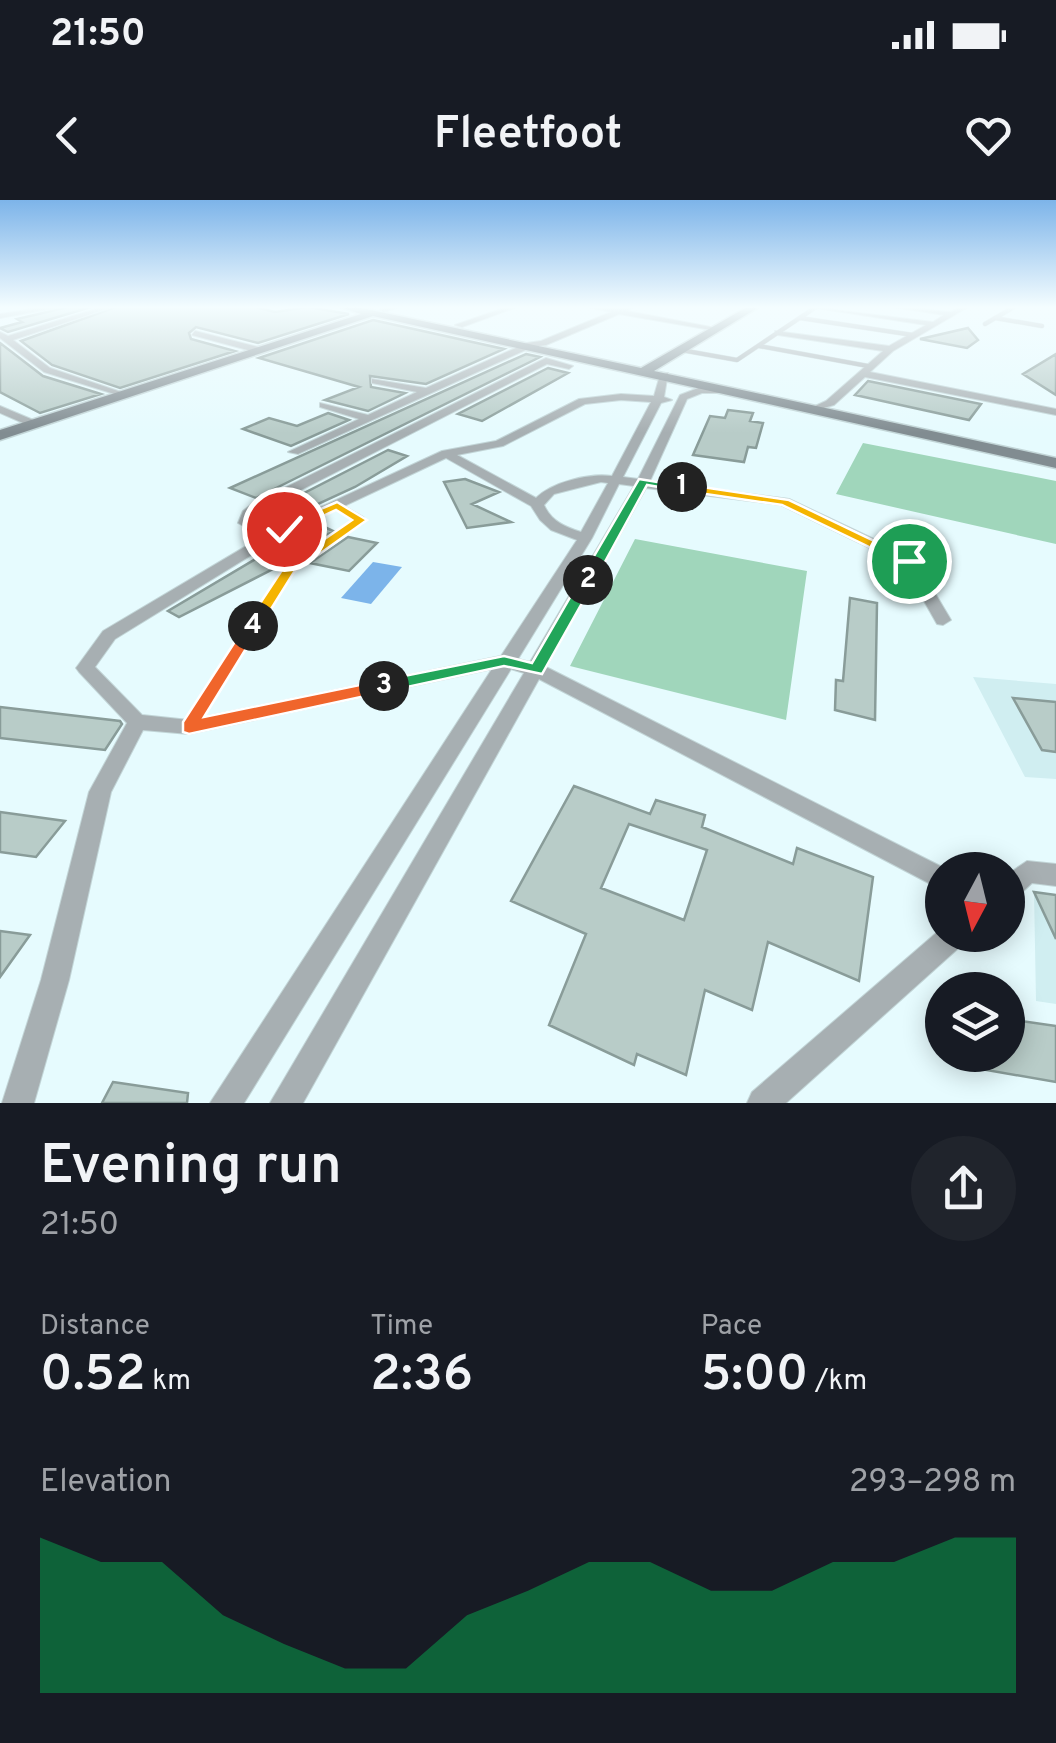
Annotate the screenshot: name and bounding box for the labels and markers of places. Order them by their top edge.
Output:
pin: 1 [657,462,707,512]
pin [242,487,327,572]
pin [867,519,952,604]
pin: 2 [563,555,613,605]
pin: 4 [228,601,278,651]
pin: 3 [359,661,409,711]

